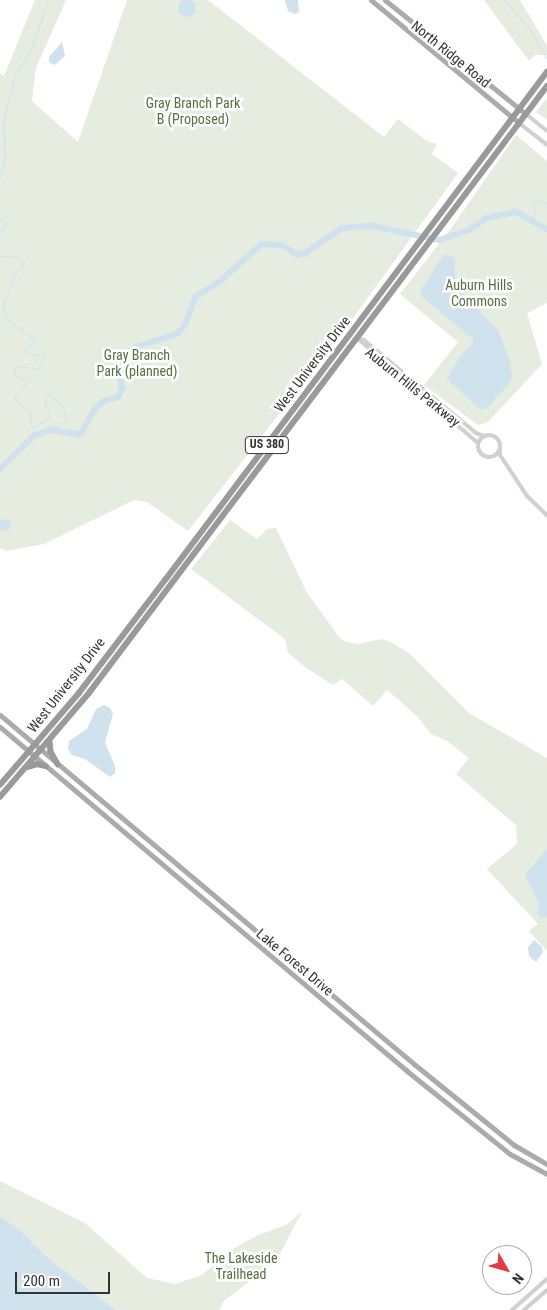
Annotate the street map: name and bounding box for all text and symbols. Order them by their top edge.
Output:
street label: North Ridge Road [408,17,494,91]
park label: Gray Branch Park B (Proposed) [146,95,240,128]
park label: Auburn Hills Commons [445,277,513,310]
street label: West University Drive [270,313,354,415]
street label: Auburn Hills Parkway [362,344,464,430]
park label: Gray Branch Park (planned) [97,347,177,380]
road number: US 380 [244,436,290,454]
street label: West University Drive [24,634,108,736]
street label: Lake Forest Drive [253,925,337,999]
north arrow [482,1245,532,1295]
park label: The Lakeside Trailhead [204,1250,278,1282]
scale bar [18,1262,112,1294]
text: N [509,1270,527,1287]
text: 200 m [23,1272,60,1290]

